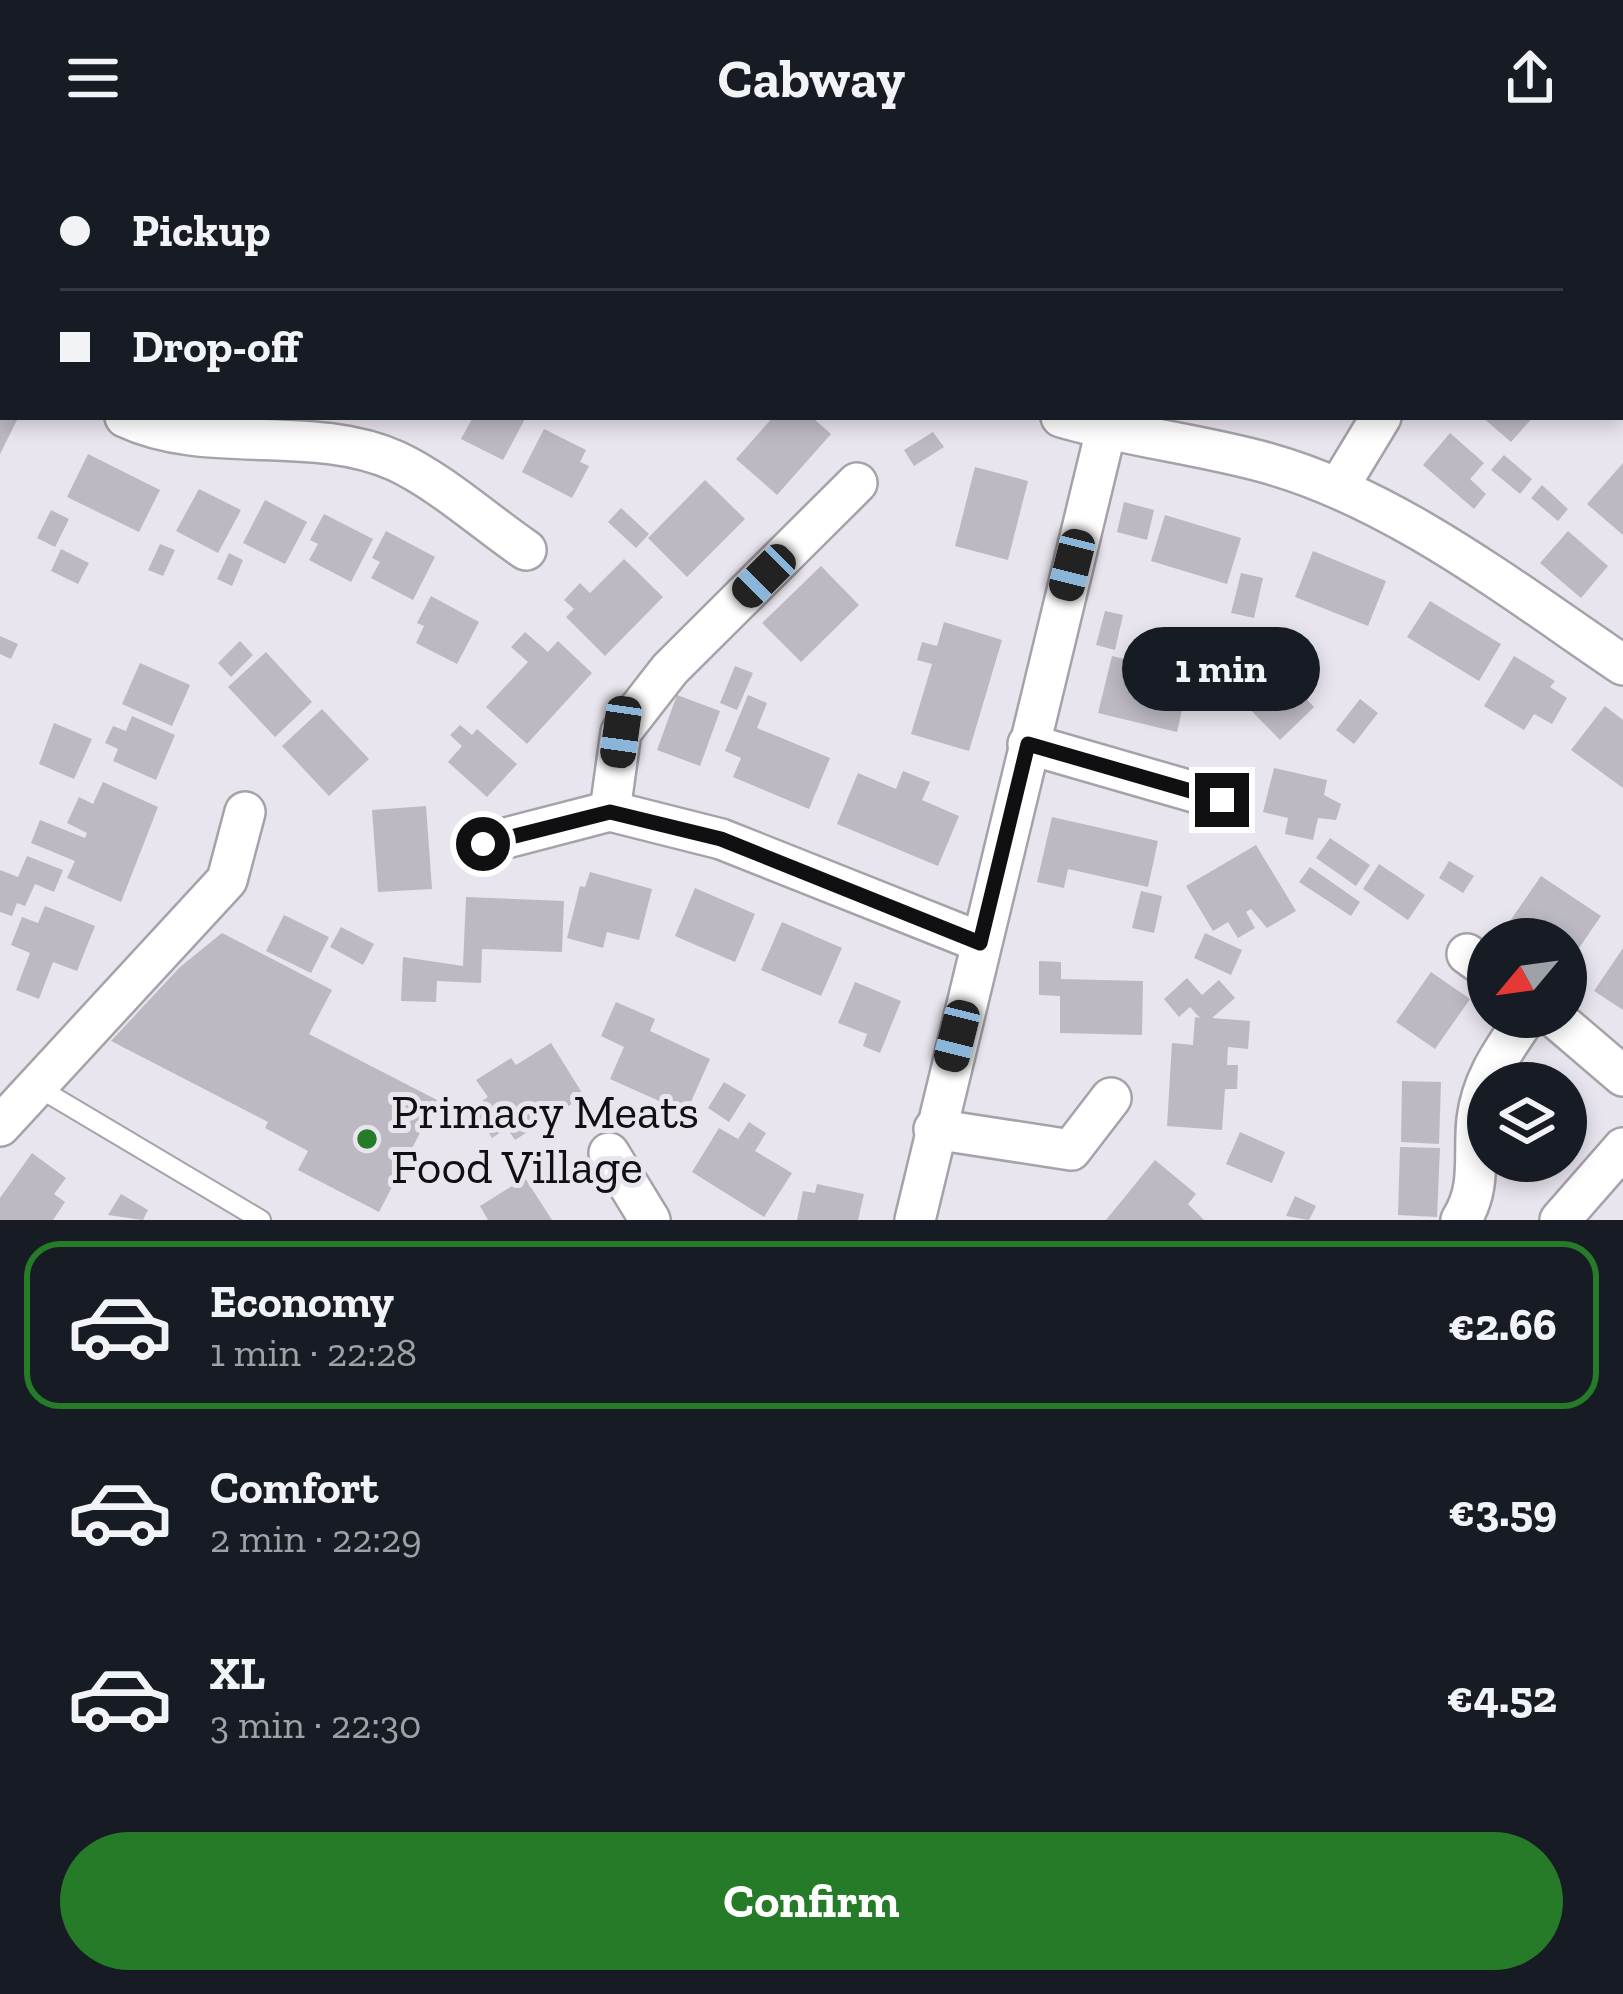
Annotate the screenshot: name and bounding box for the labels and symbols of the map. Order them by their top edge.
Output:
car [1046,526,1098,604]
car [726,538,802,614]
callout: 1 min [1123,626,1321,710]
car [598,694,644,770]
route end [1195,773,1249,827]
route start [456,817,510,871]
north arrow [1467,918,1587,1038]
car [931,997,983,1075]
place label: Primacy Meats Food Village [391,1083,699,1195]
marker: Primacy Meats Food Village [354,1126,380,1152]

